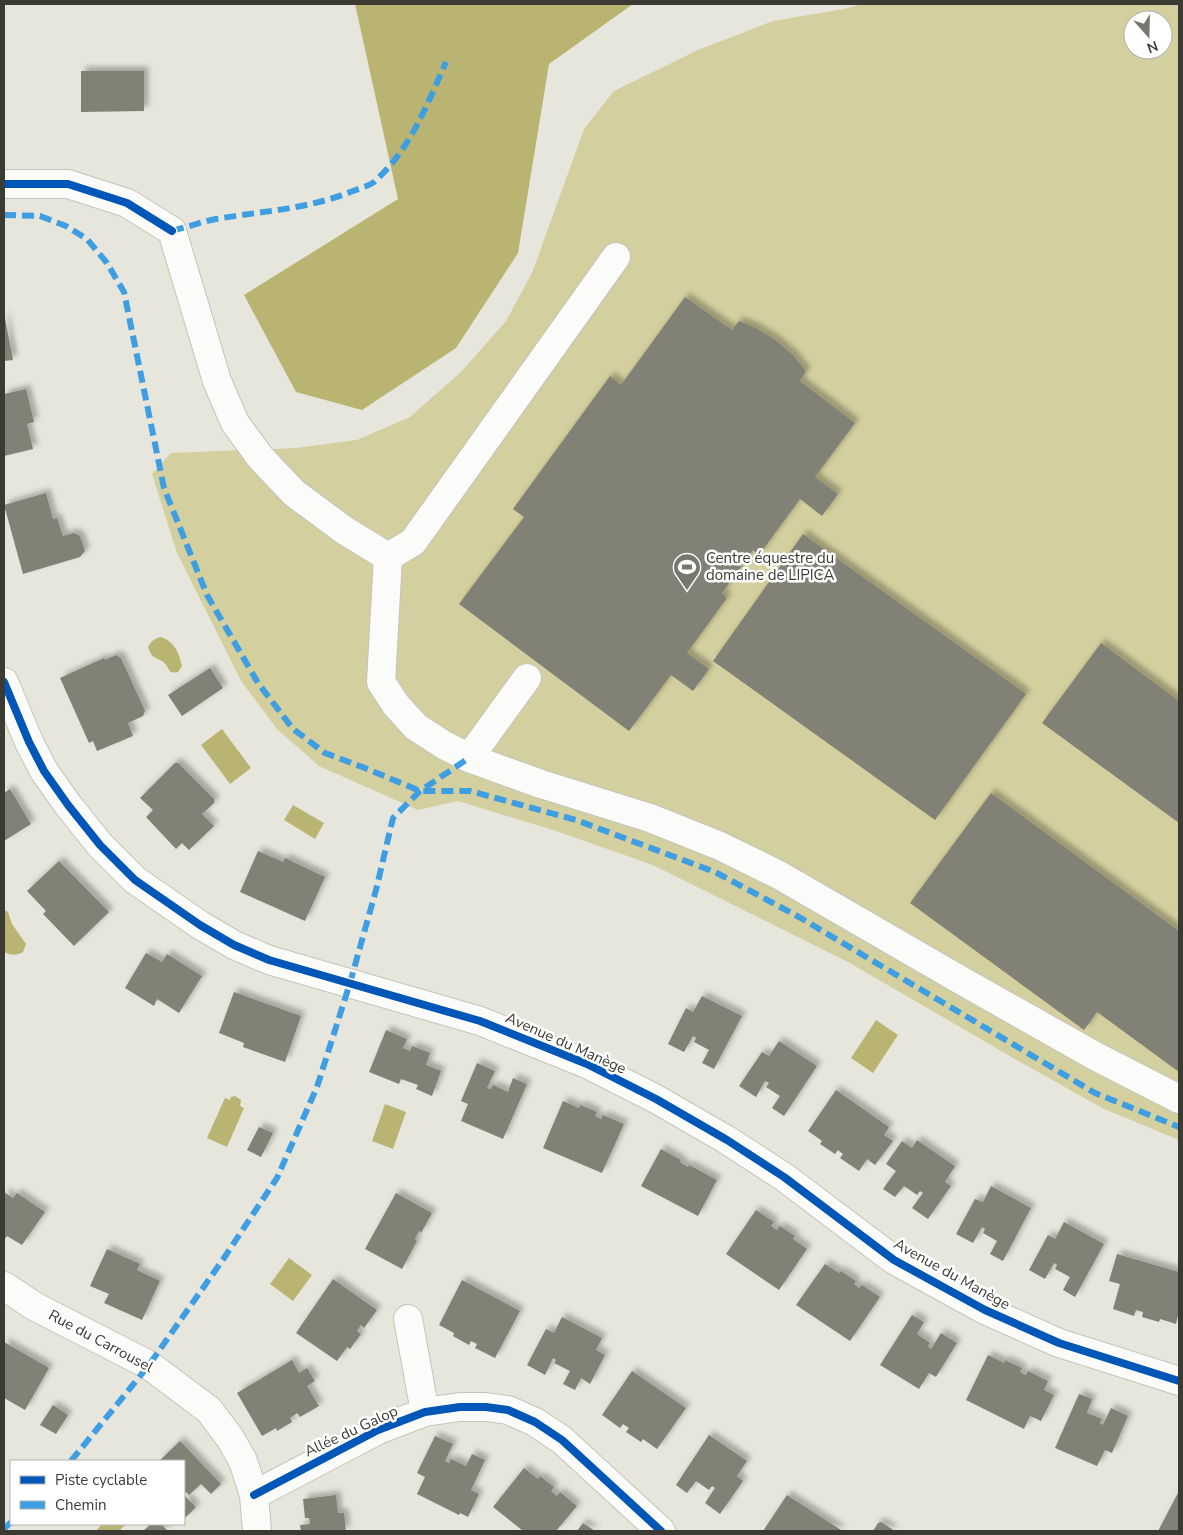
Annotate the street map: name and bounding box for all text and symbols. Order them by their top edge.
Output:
north arrow [1123,10,1173,60]
text: N [1144,36,1160,57]
place label: Centre équestre du domaine de LIPICA [706,548,834,585]
sports icon: Centre équestre du domaine de LIPICA [672,552,702,591]
street label: Avenue du Manège [503,1007,629,1079]
street label: Avenue du Manège [890,1234,1014,1314]
street label: Rue du Carrousel [45,1305,157,1377]
street label: Allée du Galop [301,1401,401,1461]
legend [10,1460,185,1525]
text: Piste cyclable [55,1470,147,1490]
text: Chemin [55,1495,106,1515]

